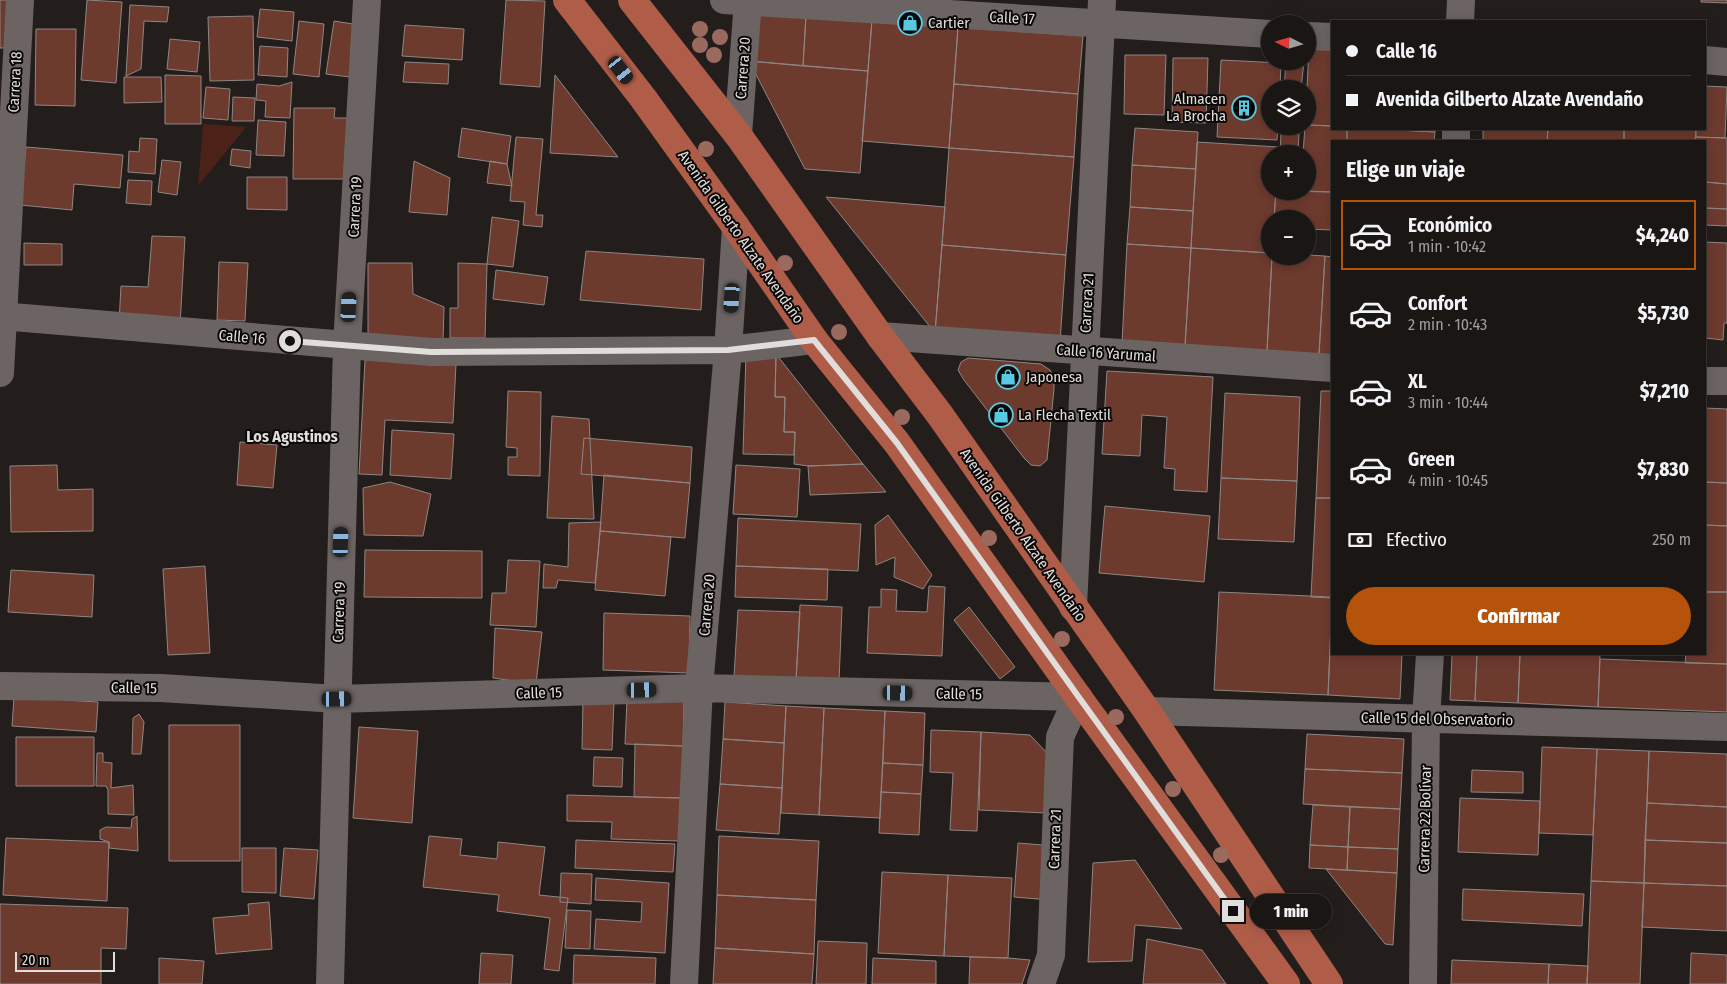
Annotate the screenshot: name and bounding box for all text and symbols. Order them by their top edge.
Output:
street label: Calle 17 [989,8,1035,28]
shop icon: Cartier [897,10,923,36]
place label: Cartier [928,14,970,32]
north arrow [1261,15,1316,70]
map controls [1261,15,1316,265]
street label: Carrera 20 [732,36,754,100]
text: Calle 16 [1376,40,1437,63]
street label: Carrera 18 [4,51,26,113]
car [605,54,636,86]
button: layers [1261,80,1316,135]
text: Avenida Gilberto Alzate Avendaño [1376,88,1643,111]
place label: Almacen La Brocha [1166,90,1226,125]
building icon: Almacen La Brocha [1231,95,1257,121]
button: + [1261,145,1316,200]
street label: Avenida Gilberto Alzate Avendaño [674,147,808,327]
text: Elige un viaje [1346,156,1465,183]
street label: Carrera 19 [344,176,366,238]
button: − [1261,210,1316,265]
icon: car [1348,213,1393,258]
text: Económico [1408,214,1492,237]
text: $4,240 [1636,224,1689,247]
text: 1 min · 10:42 [1408,237,1486,256]
street label: Carrera 21 [1076,273,1098,333]
car [723,283,740,313]
icon: car [1348,291,1393,336]
car [340,292,357,322]
text: Confort [1408,292,1468,315]
text: $5,730 [1638,302,1689,325]
text: 2 min · 10:43 [1408,315,1487,334]
street label: Calle 16 [218,326,266,348]
route start [279,330,301,352]
street label: Calle 16 Yarumal [1056,341,1156,365]
shop icon: Japonesa [995,364,1021,390]
place label: Japonesa [1026,368,1082,386]
icon: car [1348,369,1393,414]
text: XL [1408,370,1427,393]
text: $7,210 [1640,380,1689,403]
text: 3 min · 10:44 [1408,393,1488,412]
shop icon: La Flecha Textil [988,402,1014,428]
place label: La Flecha Textil [1018,406,1111,424]
district label: Los Agustinos [246,427,338,446]
street label: Avenida Gilberto Alzate Avendaño [956,445,1090,625]
icon: car [1348,447,1393,492]
text: Green [1408,448,1455,471]
text: $7,830 [1637,458,1689,481]
text: 4 min · 10:45 [1408,471,1488,490]
icon: cash [1346,526,1374,554]
car [332,527,349,557]
text: Efectivo [1386,528,1447,551]
text: 250 m [1652,530,1691,549]
street label: Carrera 20 [695,573,719,637]
street label: Carrera 19 [329,581,349,643]
button: Confirmar [1346,587,1691,645]
street label: Calle 15 [111,679,157,697]
car [626,682,657,698]
street label: Calle 15 [516,683,563,703]
car [882,685,913,701]
street label: Calle 15 [936,685,982,703]
car [321,691,352,707]
street label: Calle 15 del Observatorio [1361,709,1513,729]
street label: Carrera 22 Bolívar [1415,764,1435,873]
street label: Carrera 21 [1045,809,1065,869]
callout: 1 min [1250,894,1333,928]
route end [1222,900,1244,922]
text: 1 min [1274,902,1308,921]
scale bar [15,949,115,972]
text: 20 m [22,952,50,969]

